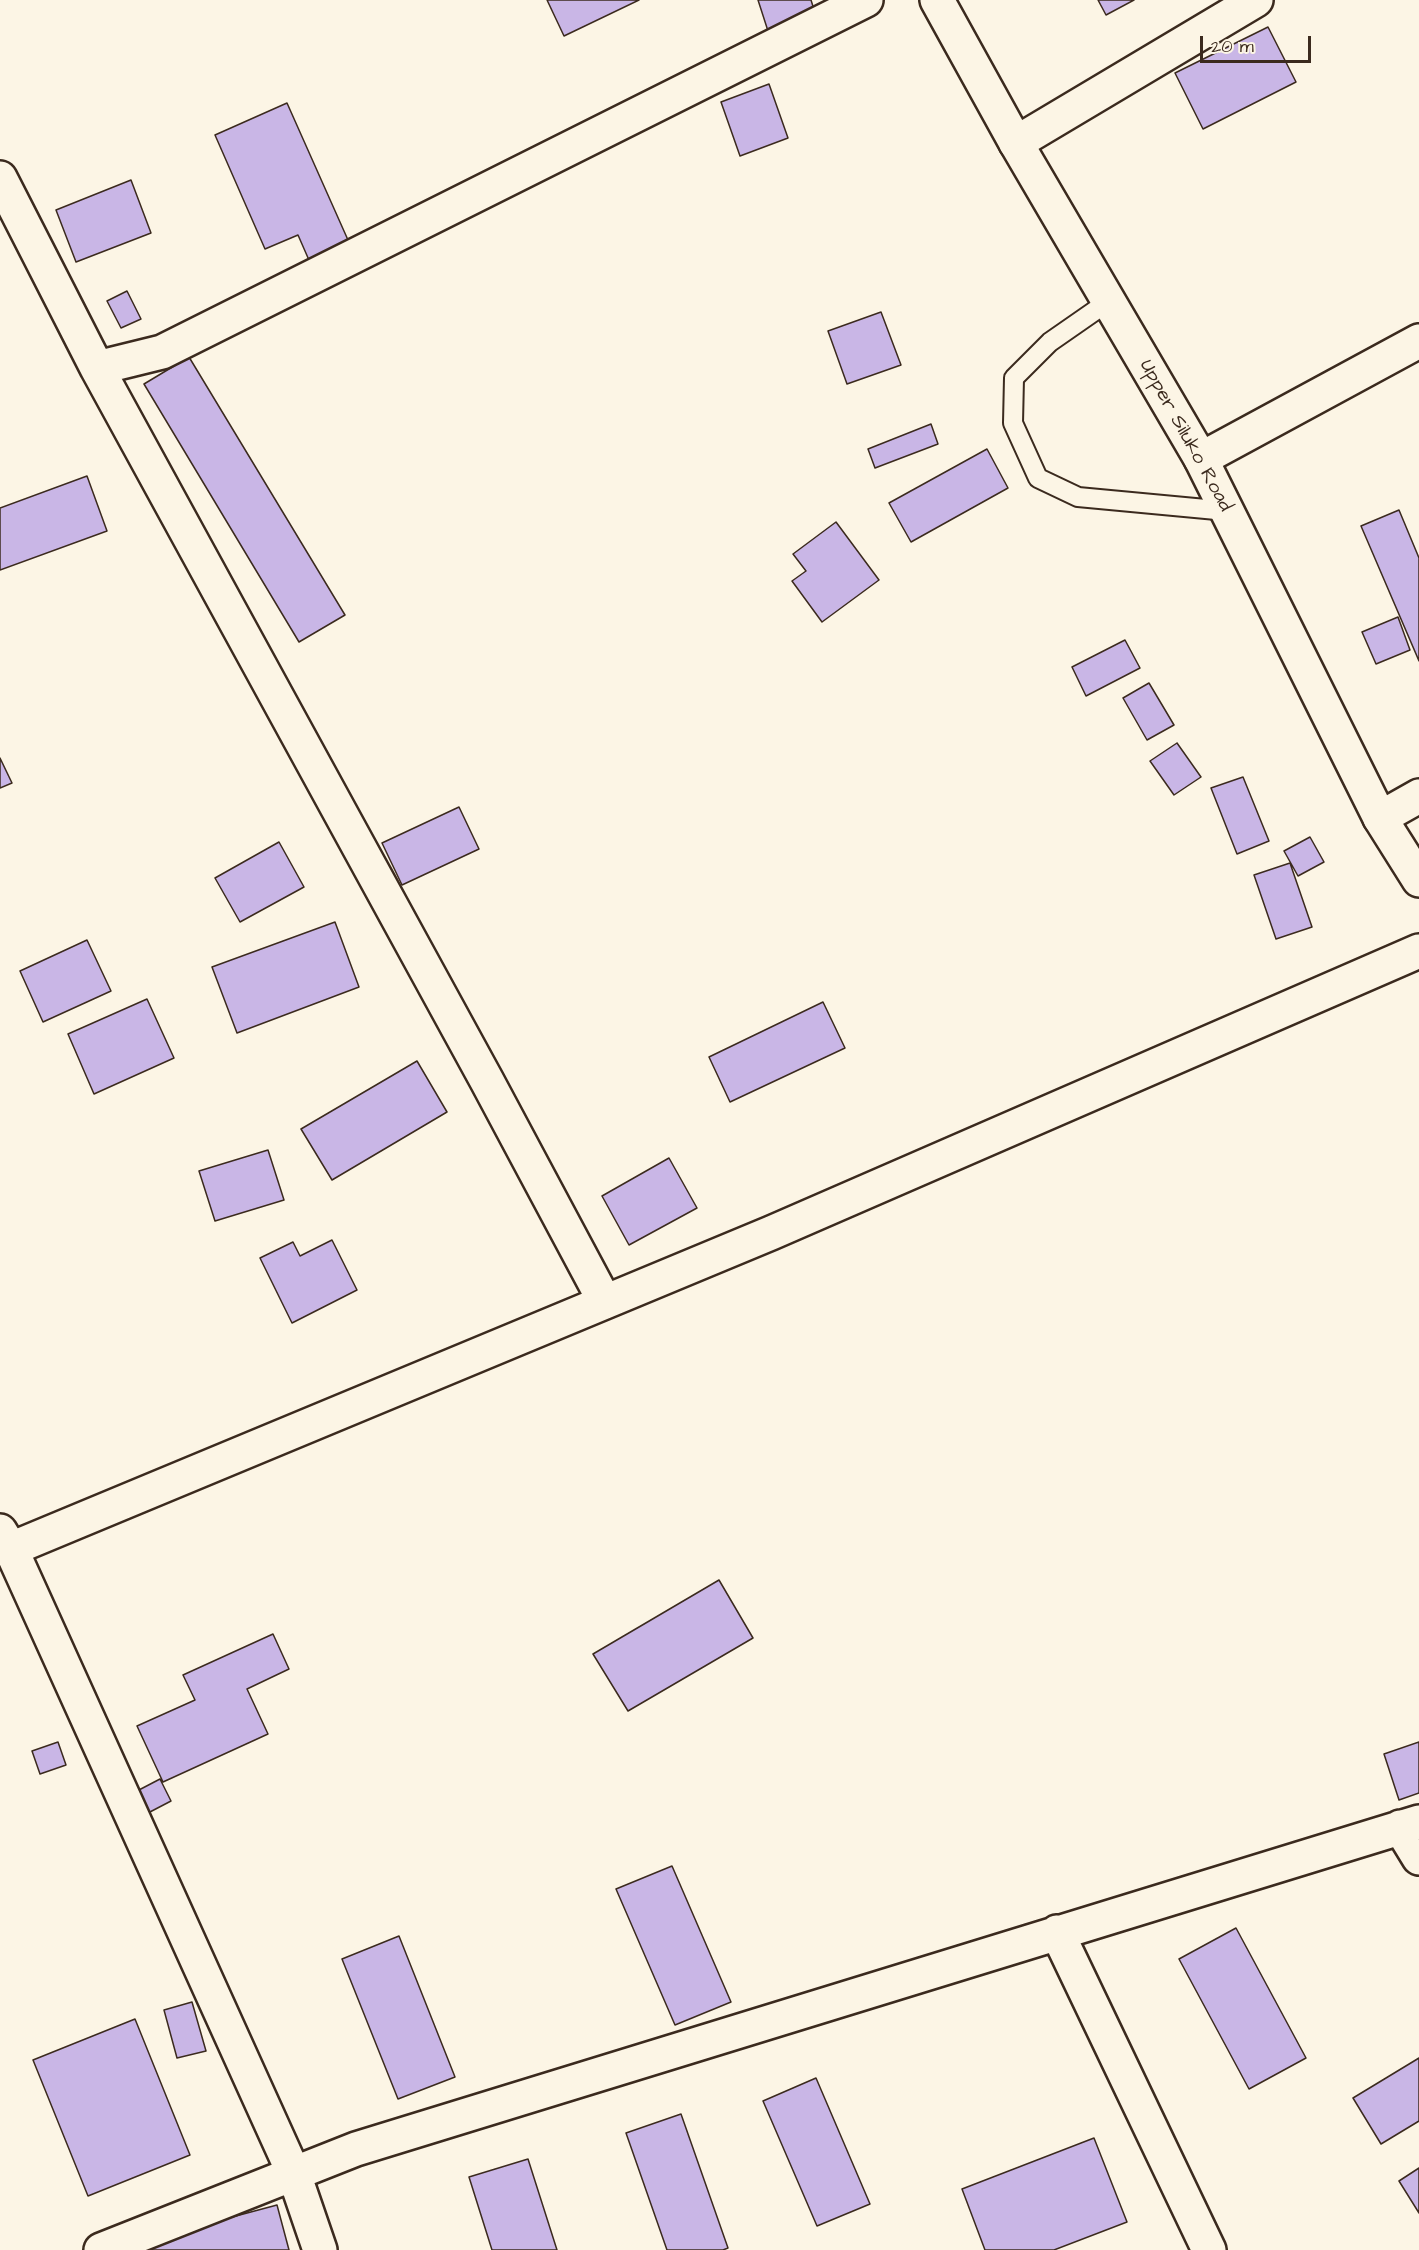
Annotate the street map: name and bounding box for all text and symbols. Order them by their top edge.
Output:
scale bar [1203,24,1314,62]
text: 20 m [1211,34,1254,59]
street label: Upper Siluko Road [1133,356,1237,516]

